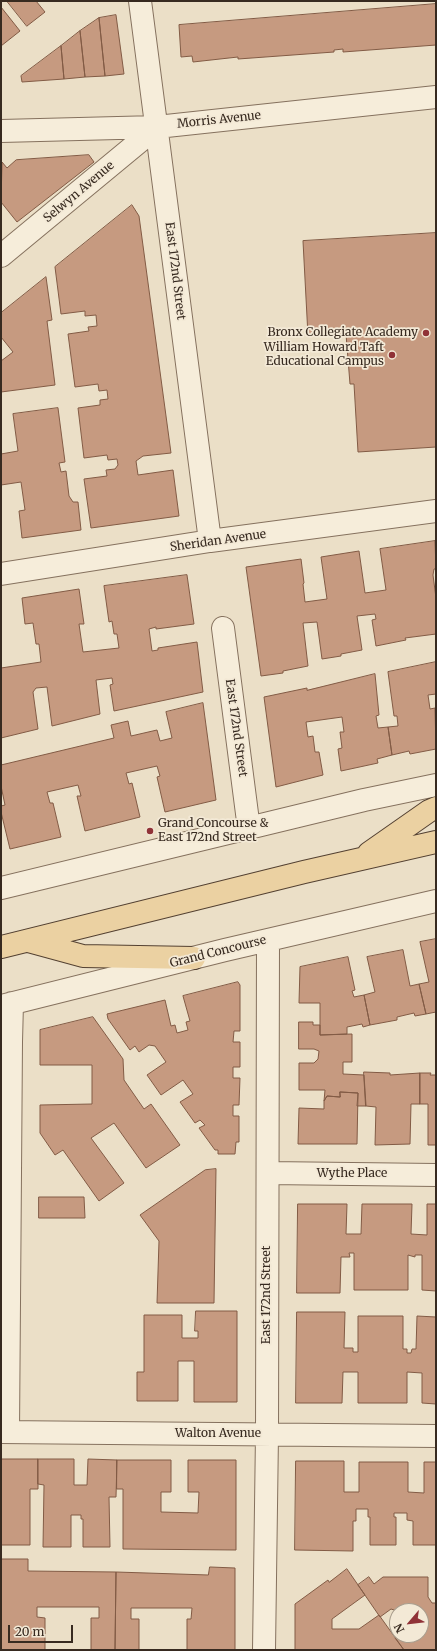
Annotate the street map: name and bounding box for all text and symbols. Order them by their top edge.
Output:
street label: Morris Avenue [176,108,262,132]
street label: Selwyn Avenue [41,158,117,226]
street label: East 172nd Street [162,221,188,321]
place label: Bronx Collegiate Academy [267,326,418,340]
marker: Bronx Collegiate Academy [421,328,431,338]
place label: William Howard Taft Educational Campus [264,341,384,369]
marker: William Howard Taft Educational Campus [387,350,397,360]
street label: Sheridan Avenue [169,527,267,555]
street label: East 172nd Street [222,678,250,778]
place label: Grand Concourse & East 172nd Street [158,817,269,845]
marker: Grand Concourse & East 172nd Street [145,826,155,836]
street label: Grand Concourse [168,933,268,971]
street label: Wythe Place [317,1167,387,1181]
street label: East 172nd Street [260,1246,274,1344]
street label: Walton Avenue [175,1427,261,1441]
north arrow [389,1603,429,1643]
scale bar [10,1617,75,1643]
text: N [391,1621,408,1635]
text: 20 m [15,1624,44,1639]

